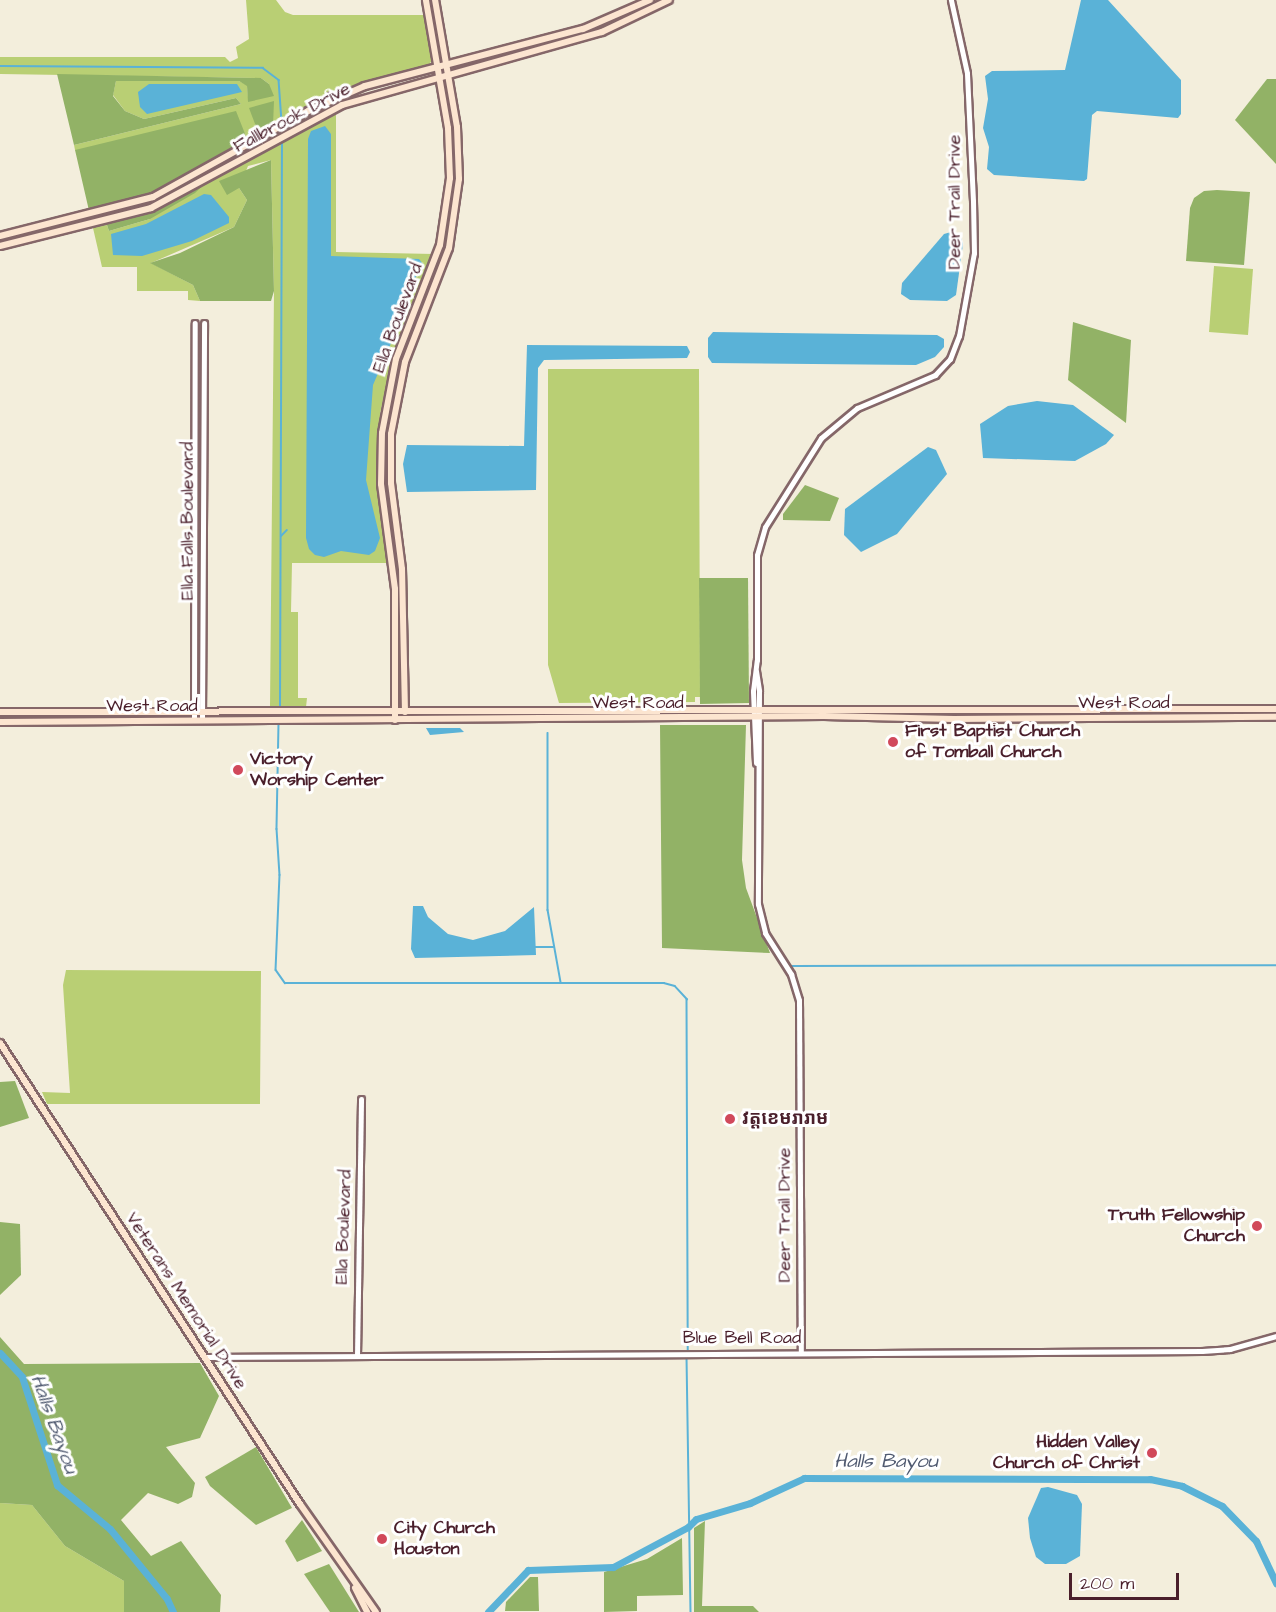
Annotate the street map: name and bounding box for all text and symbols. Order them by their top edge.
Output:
street label: Fallbrook Drive [230,78,354,158]
street label: Deer Trail Drive [944,135,966,269]
street label: Ella Boulevard [368,260,428,376]
street label: Ella Falls Boulevard [177,442,199,600]
street label: West Road [592,692,684,714]
street label: West Road [1078,692,1170,714]
street label: West Road [106,695,198,717]
place label: First Baptist Church of Tomball Church [905,721,1080,764]
marker: First Baptist Church of Tomball Church [886,735,900,749]
place label: Victory Worship Center [250,749,383,792]
marker: Victory Worship Center [231,763,245,777]
place label: វត្តខេមរារាម [742,1108,828,1130]
marker: វត្តខេមរារាម [723,1112,737,1126]
street label: Deer Trail Drive [774,1148,796,1282]
street label: Ella Boulevard [331,1169,357,1285]
place label: Truth Fellowship Church [1108,1205,1245,1248]
street label: Veterans Memorial Drive [121,1209,251,1393]
marker: Truth Fellowship Church [1250,1219,1264,1233]
street label: Blue Bell Road [683,1327,801,1349]
water label: Halls Bayou [25,1371,83,1477]
place label: Hidden Valley Church of Christ [993,1432,1140,1474]
marker: Hidden Valley Church of Christ [1145,1446,1159,1460]
water label: Halls Bayou [834,1449,938,1473]
place label: City Church Houston [394,1518,495,1561]
marker: City Church Houston [375,1532,389,1546]
scale bar [1072,1561,1182,1599]
text: 200 m [1080,1571,1134,1596]

